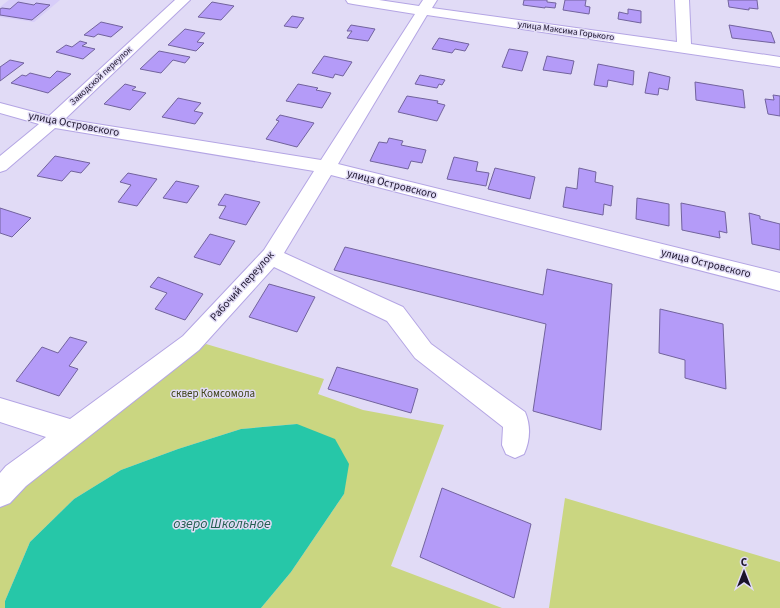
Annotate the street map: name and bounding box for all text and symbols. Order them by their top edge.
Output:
street label: улица Максима Горького [517,18,615,44]
street label: Заводской переулок [67,43,135,108]
street label: улица Островского [27,108,121,140]
street label: улица Островского [345,166,439,202]
street label: улица Островского [659,245,753,281]
street label: Рабочий переулок [207,248,278,324]
park label: сквер Комсомола [171,386,255,401]
water label: озеро Школьное [173,514,271,534]
north arrow [724,552,764,592]
text: С [741,555,748,570]

